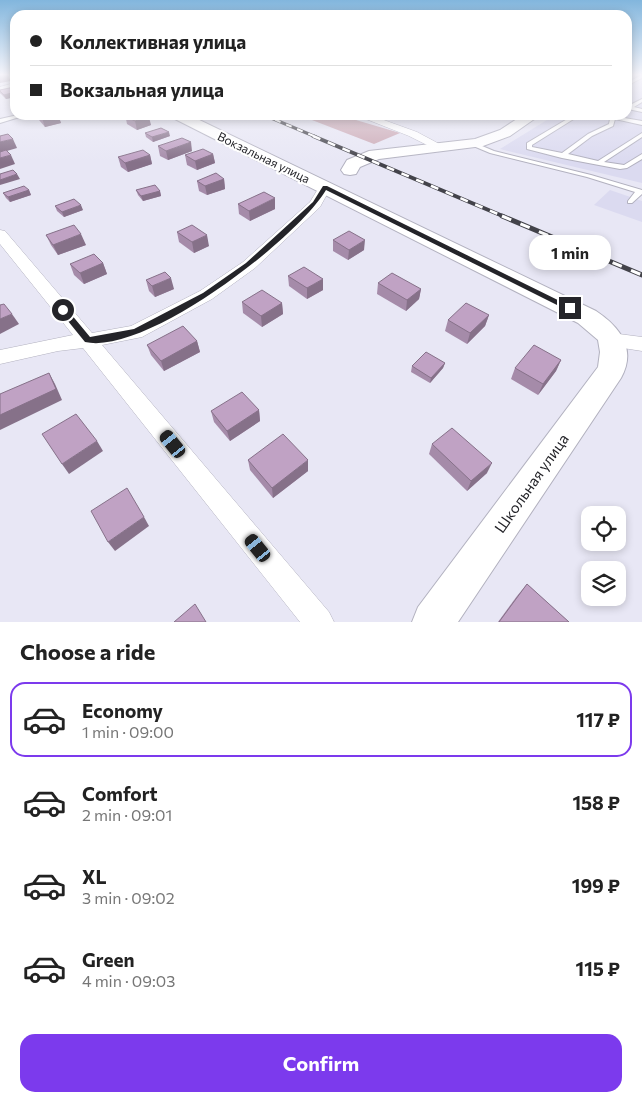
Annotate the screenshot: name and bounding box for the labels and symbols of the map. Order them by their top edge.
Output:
street label: Вокзальная улица [216,129,312,185]
callout: 1 min [529,236,611,270]
route end [559,297,581,319]
route start [52,299,74,321]
car [157,428,188,460]
street label: Школьная улица [490,430,572,536]
car [242,532,273,564]

